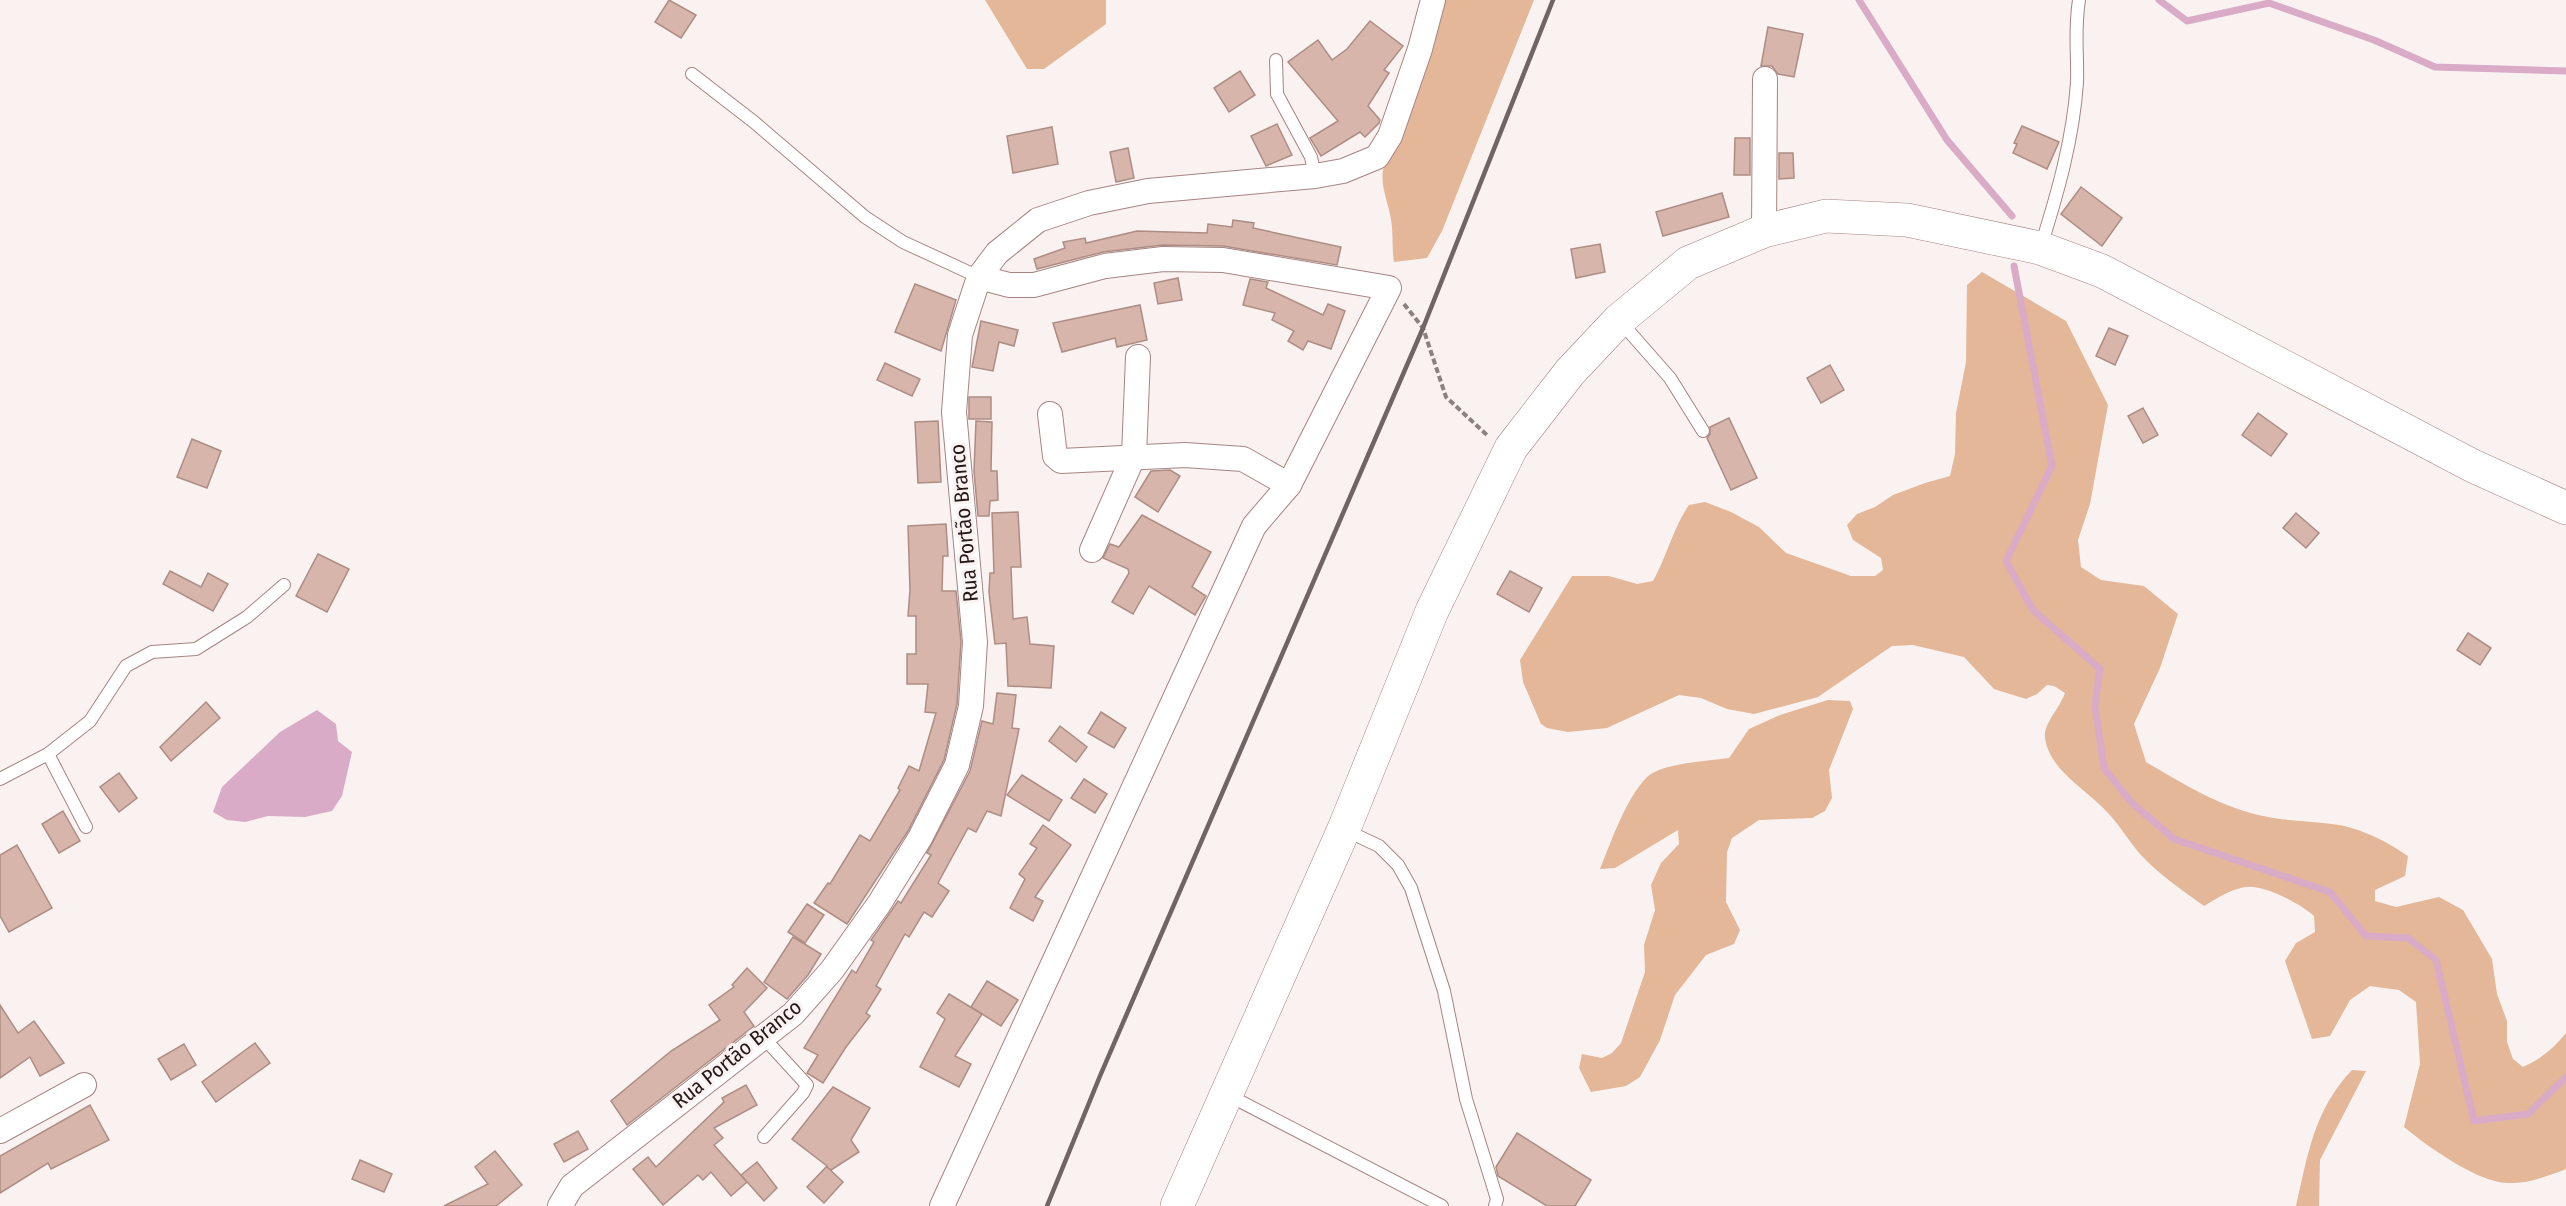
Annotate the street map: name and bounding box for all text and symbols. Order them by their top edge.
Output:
street label: Rua Portão Branco [944,443,984,603]
street label: Rua Portão Branco [667,994,807,1114]

